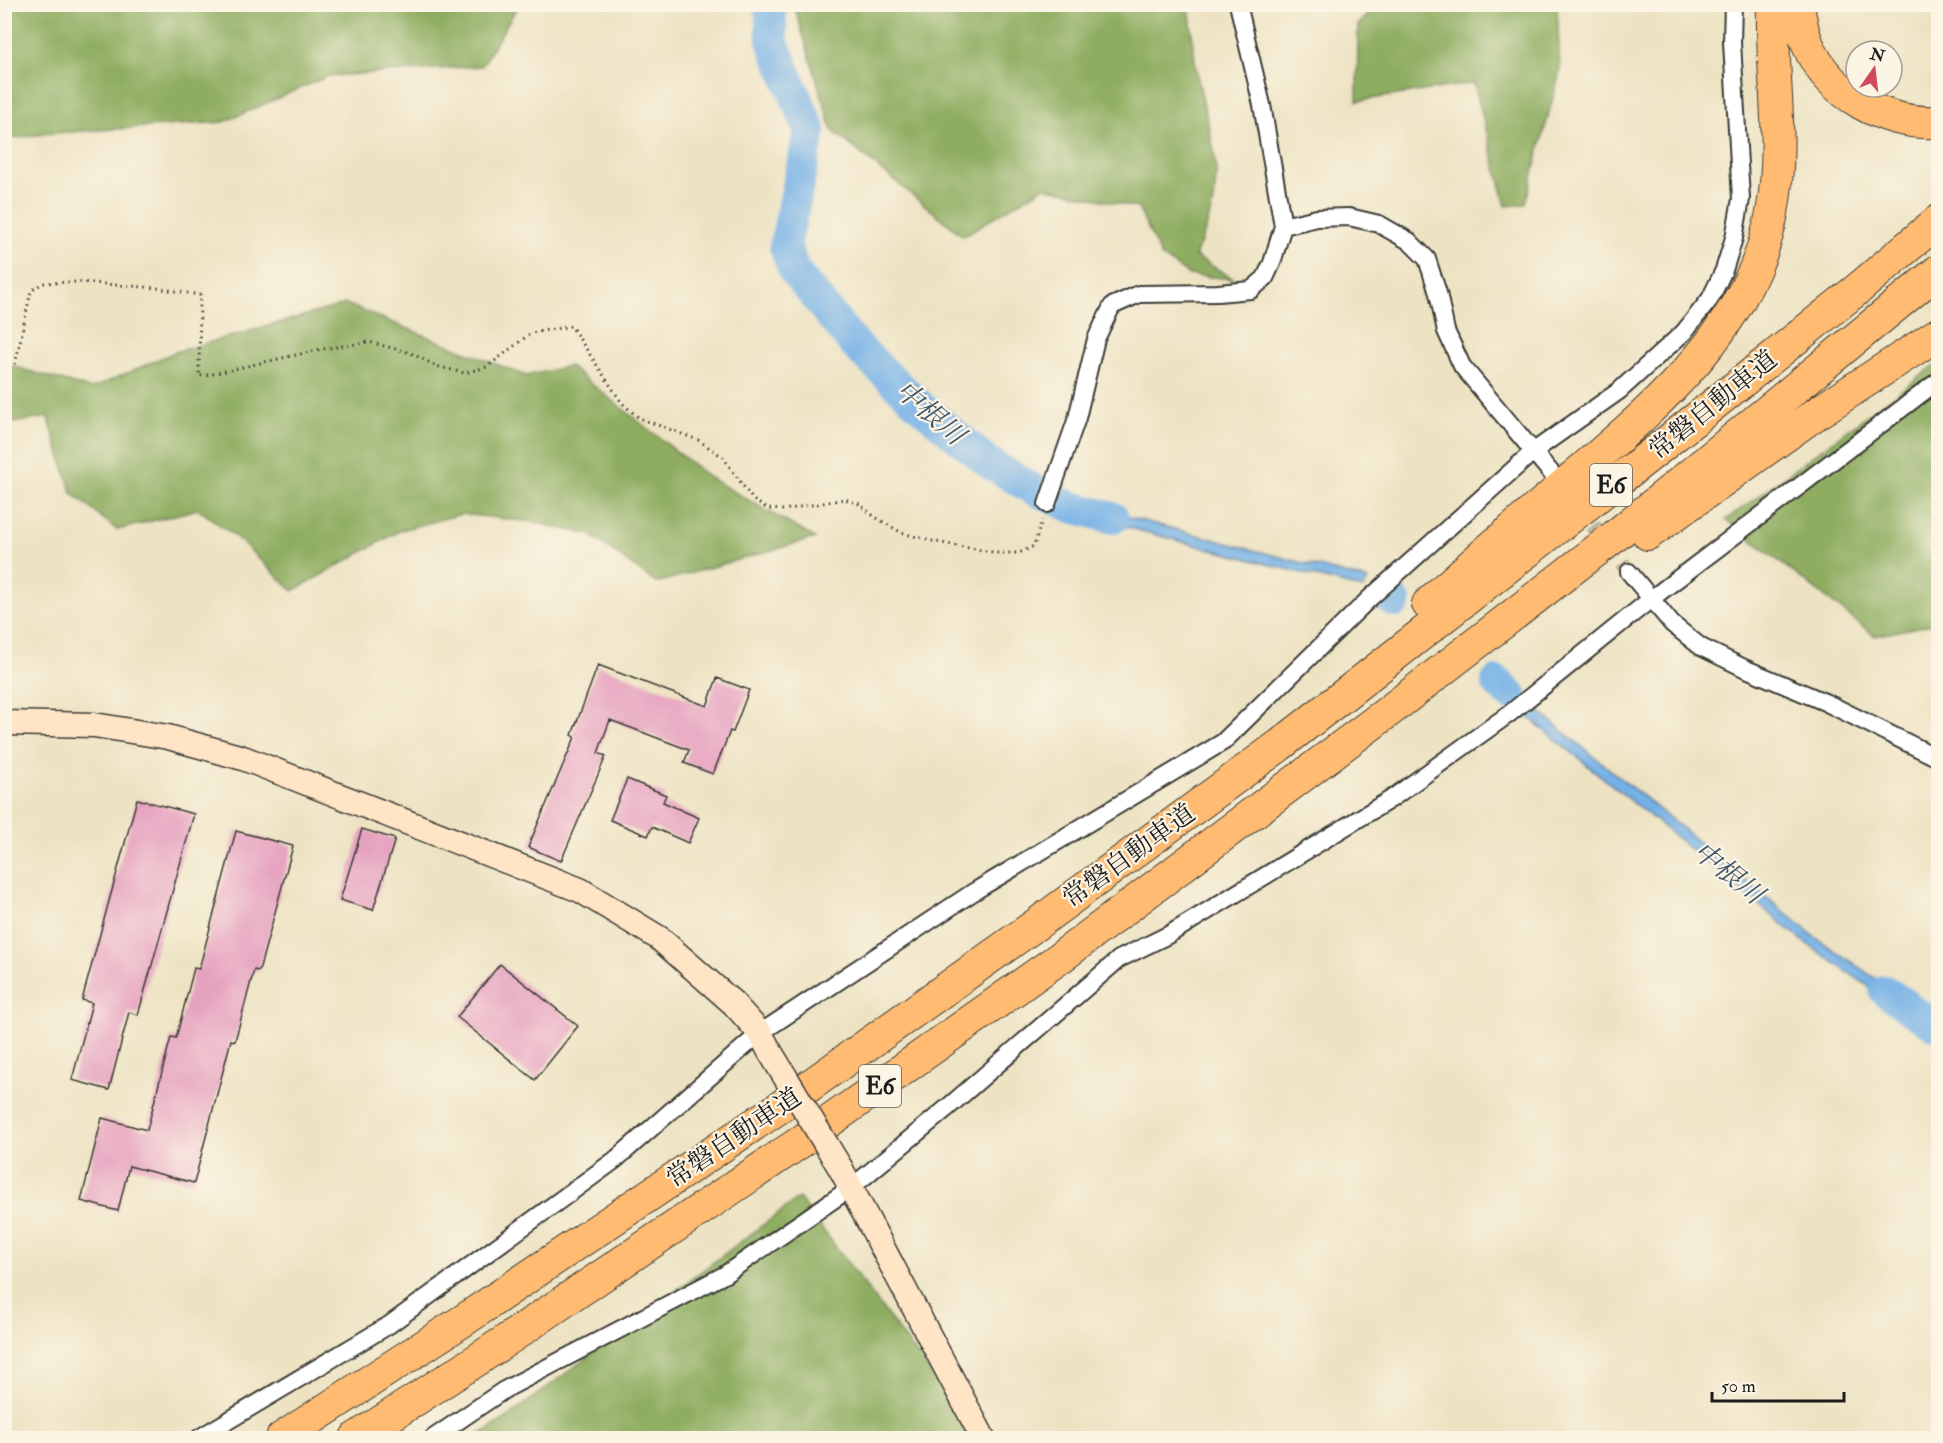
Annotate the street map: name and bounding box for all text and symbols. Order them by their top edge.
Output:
north arrow [1844,39,1904,99]
text: N [1867,44,1887,67]
street label: 常磐自動車道 [1642,343,1784,467]
water label: 中根川 [889,374,974,454]
road number: E6 [1590,464,1632,506]
street label: 常磐自動車道 [1056,797,1202,915]
water label: 中根川 [1686,835,1772,913]
road number: E6 [859,1065,901,1107]
street label: 常磐自動車道 [660,1081,808,1195]
scale bar [1712,1365,1844,1403]
text: 50 m [1721,1375,1756,1398]

